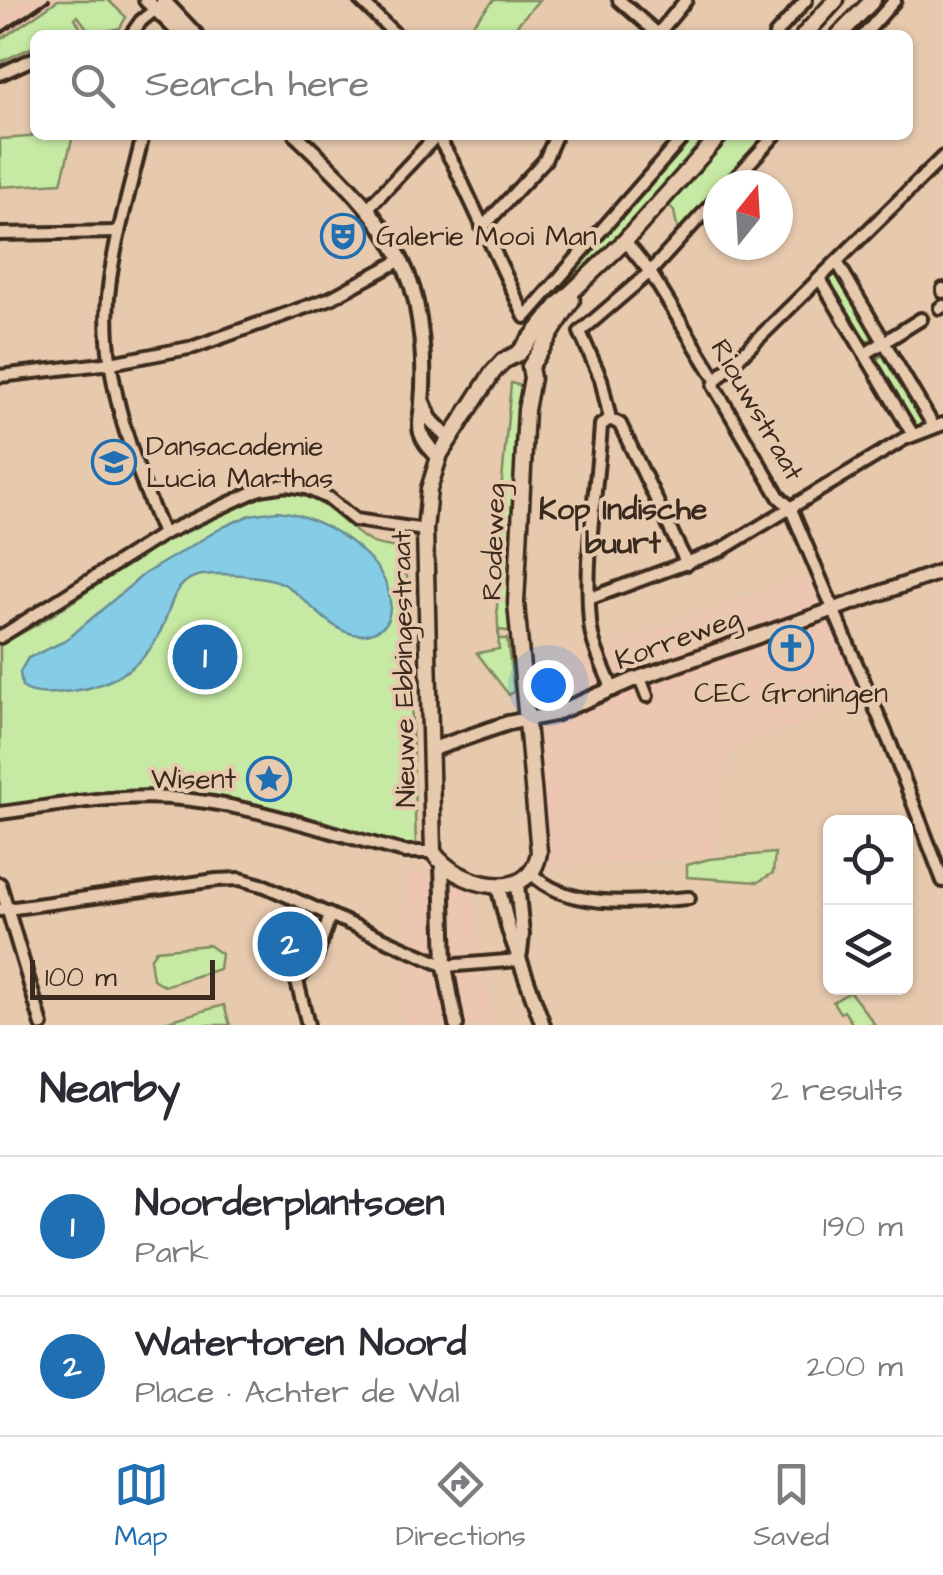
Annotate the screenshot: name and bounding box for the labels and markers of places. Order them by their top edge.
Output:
theatre icon: Galerie Mooi Man [320,213,366,259]
place label: Galerie Mooi Man [376,217,597,256]
place label: Dansacademie Lucia Marthas [146,427,333,498]
school or university icon: Dansacademie Lucia Marthas [91,439,137,485]
pin: 1 [172,620,238,694]
church icon: CEC Groningen [768,625,814,671]
place label: CEC Groningen [694,674,888,714]
place icon: Wisent [246,756,292,802]
place label: Wisent [151,760,237,799]
pin: 2 [258,906,322,982]

